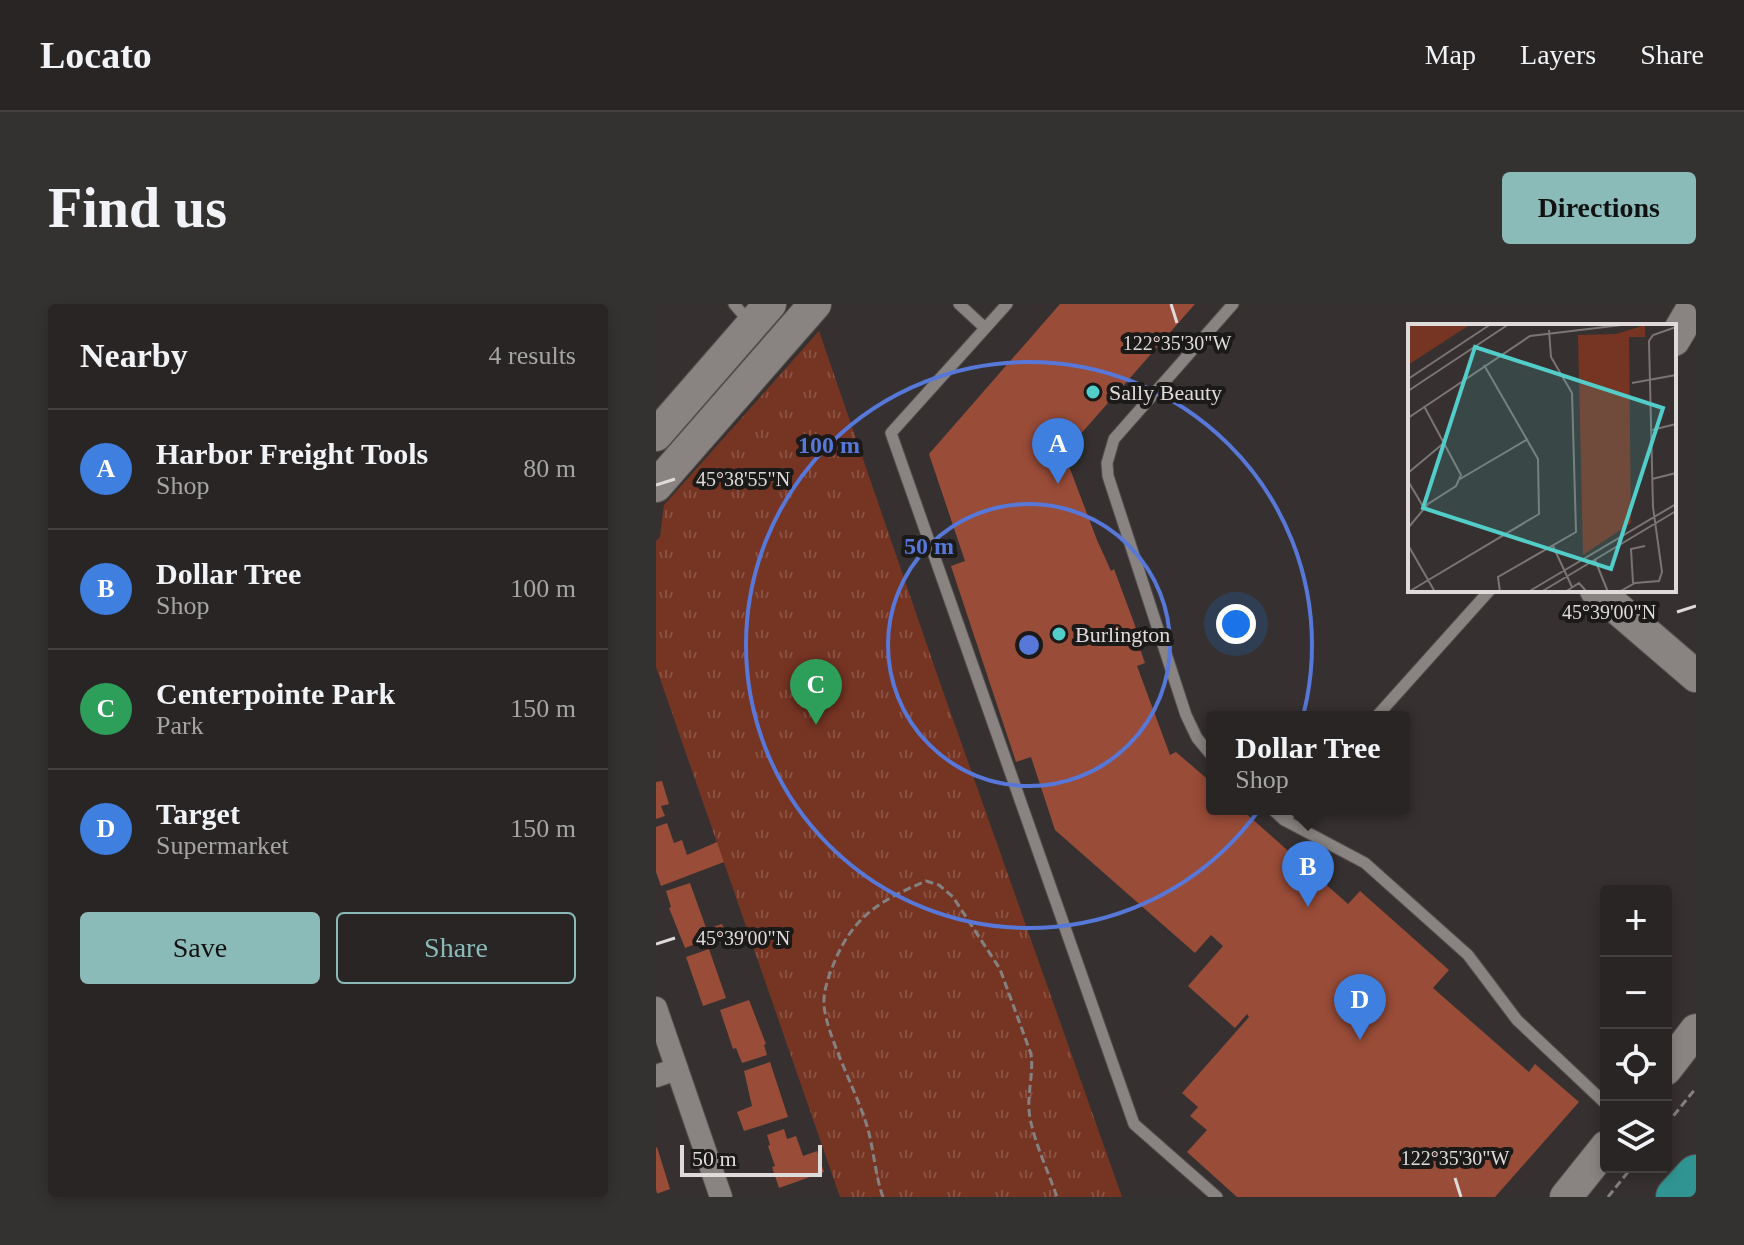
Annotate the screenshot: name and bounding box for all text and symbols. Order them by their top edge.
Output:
text: Locato [40,34,152,76]
text: Map [1425,39,1476,70]
text: Layers [1520,39,1596,70]
text: Share [1640,39,1704,70]
button: Directions [1502,172,1696,244]
text: Find us [48,177,227,239]
inset map [1408,324,1676,592]
text: 122°35'30"W [1123,332,1231,354]
text: Nearby [80,337,188,374]
text: 4 results [489,341,576,370]
place label: Sally Beauty [1109,380,1222,405]
marker: Sally Beauty [1084,383,1102,401]
pin: A [1032,418,1084,484]
text: 100 m [798,432,860,458]
text: Harbor Freight Tools [156,437,428,470]
text: A [97,454,115,483]
text: 80 m [523,454,576,483]
text: 45°38'55"N [696,468,790,490]
text: Shop [156,471,209,500]
text: 50 m [904,533,954,559]
text: Dollar Tree [156,557,301,590]
text: B [97,574,115,603]
text: 100 m [510,574,576,603]
text: Shop [156,591,209,620]
text: 45°39'00"N [1562,601,1656,623]
your location [1216,604,1256,644]
place label: Burlington [1075,622,1170,647]
marker: Burlington [1050,625,1068,643]
centre of rings [1015,631,1043,659]
pin: C [790,659,842,725]
text: Centerpointe Park [156,677,395,710]
text: C [97,694,115,723]
text: 150 m [510,694,576,723]
text: Park [156,711,204,740]
popup [1206,711,1410,815]
text: Dollar Tree [1235,731,1381,764]
text: Shop [1235,765,1289,794]
text: Target [156,797,240,830]
text: D [97,814,115,843]
text: 150 m [510,814,576,843]
text: Supermarket [156,831,289,860]
pin: B [1282,841,1334,907]
map controls [1600,885,1672,1173]
button: + [1600,885,1672,957]
button: Save [80,912,320,984]
button: Share [336,912,576,984]
text: 45°39'00"N [696,927,790,949]
button: − [1600,957,1672,1029]
pin: D [1334,974,1386,1040]
button: locate [1600,1029,1672,1101]
button: layers [1600,1101,1672,1173]
scale bar [680,1141,822,1177]
text: 50 m [692,1146,737,1171]
text: 122°35'30"W [1401,1147,1509,1169]

